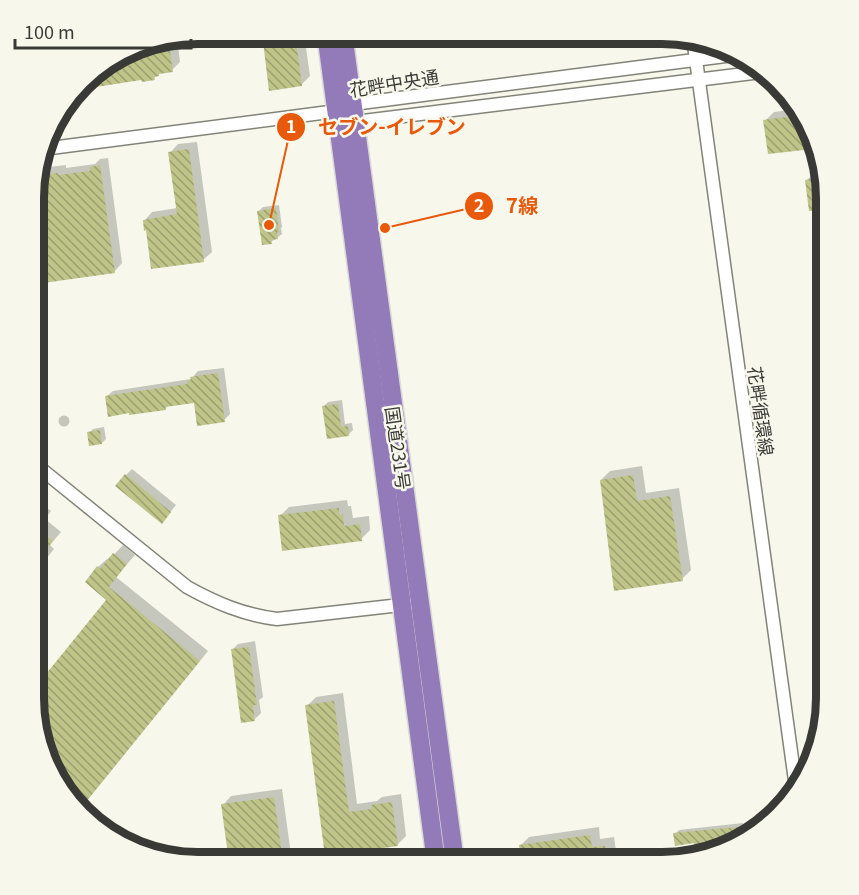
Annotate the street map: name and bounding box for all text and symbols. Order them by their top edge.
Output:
scale bar [15,12,190,50]
text: 100 m [24,18,75,44]
street label: 花畔中央通 [348,62,440,102]
callout: セブン-イレブン [276,108,478,146]
text: セブン-イレブン [318,111,466,140]
text: 1 [286,112,296,138]
callout: 7線 [464,187,550,225]
text: 7線 [506,190,539,219]
text: 2 [474,191,484,217]
street label: 花畔循環線 [743,365,781,457]
street label: 国道231号 [380,405,418,491]

